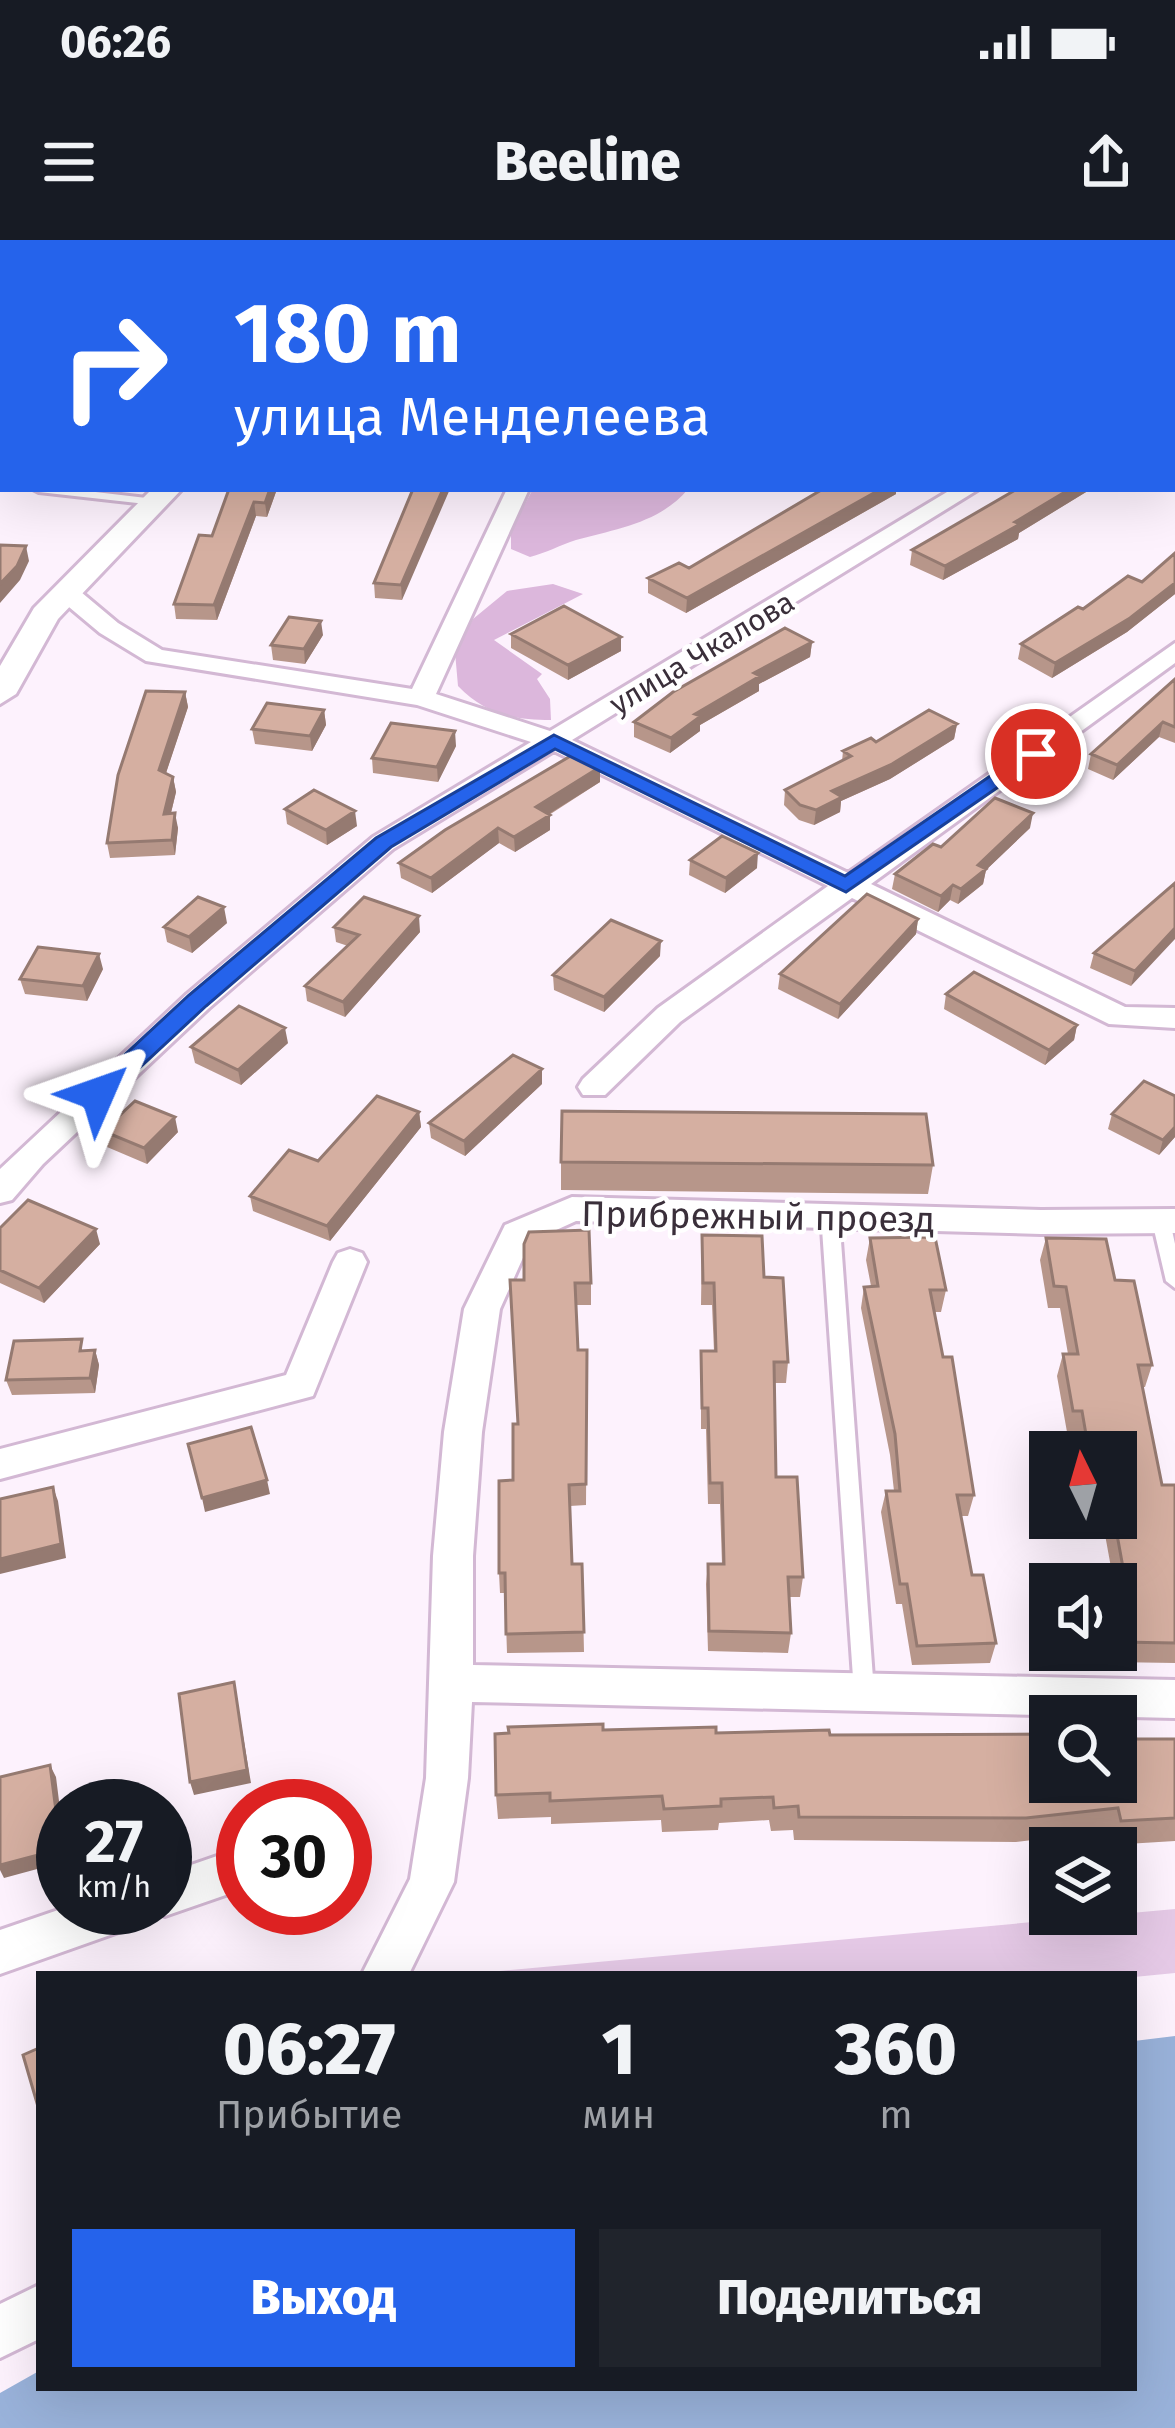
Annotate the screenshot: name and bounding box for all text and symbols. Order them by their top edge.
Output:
text: 06:26 [60,15,171,69]
icon: menu [36,129,102,195]
icon: share [1073,129,1139,195]
text: Beeline [495,130,680,194]
text: 180 m [234,283,462,384]
icon: right [36,288,192,444]
text: улица Менделеева [234,385,710,449]
street label: улица Чкалова [603,584,801,722]
pin [985,703,1087,805]
icon: arrive [1003,721,1069,787]
position arrow [35,1031,161,1157]
street label: Прибрежный проезд [581,1192,935,1242]
north arrow [1029,1431,1137,1539]
map controls [1029,1431,1137,1935]
button: sound [1029,1563,1137,1671]
button: search [1029,1695,1137,1803]
speed limit sign: 30 [216,1779,372,1935]
text: 27 [85,1806,143,1878]
button: layers [1029,1827,1137,1935]
text: km/h [77,1869,151,1905]
text: 06:27 [223,2007,395,2093]
text: 1 [602,2007,636,2093]
text: 360 [835,2007,957,2093]
text: Прибытие [216,2092,402,2138]
text: мин [582,2092,655,2138]
text: m [879,2092,913,2138]
button: Выход [72,2229,575,2367]
button: Поделиться [599,2229,1101,2367]

